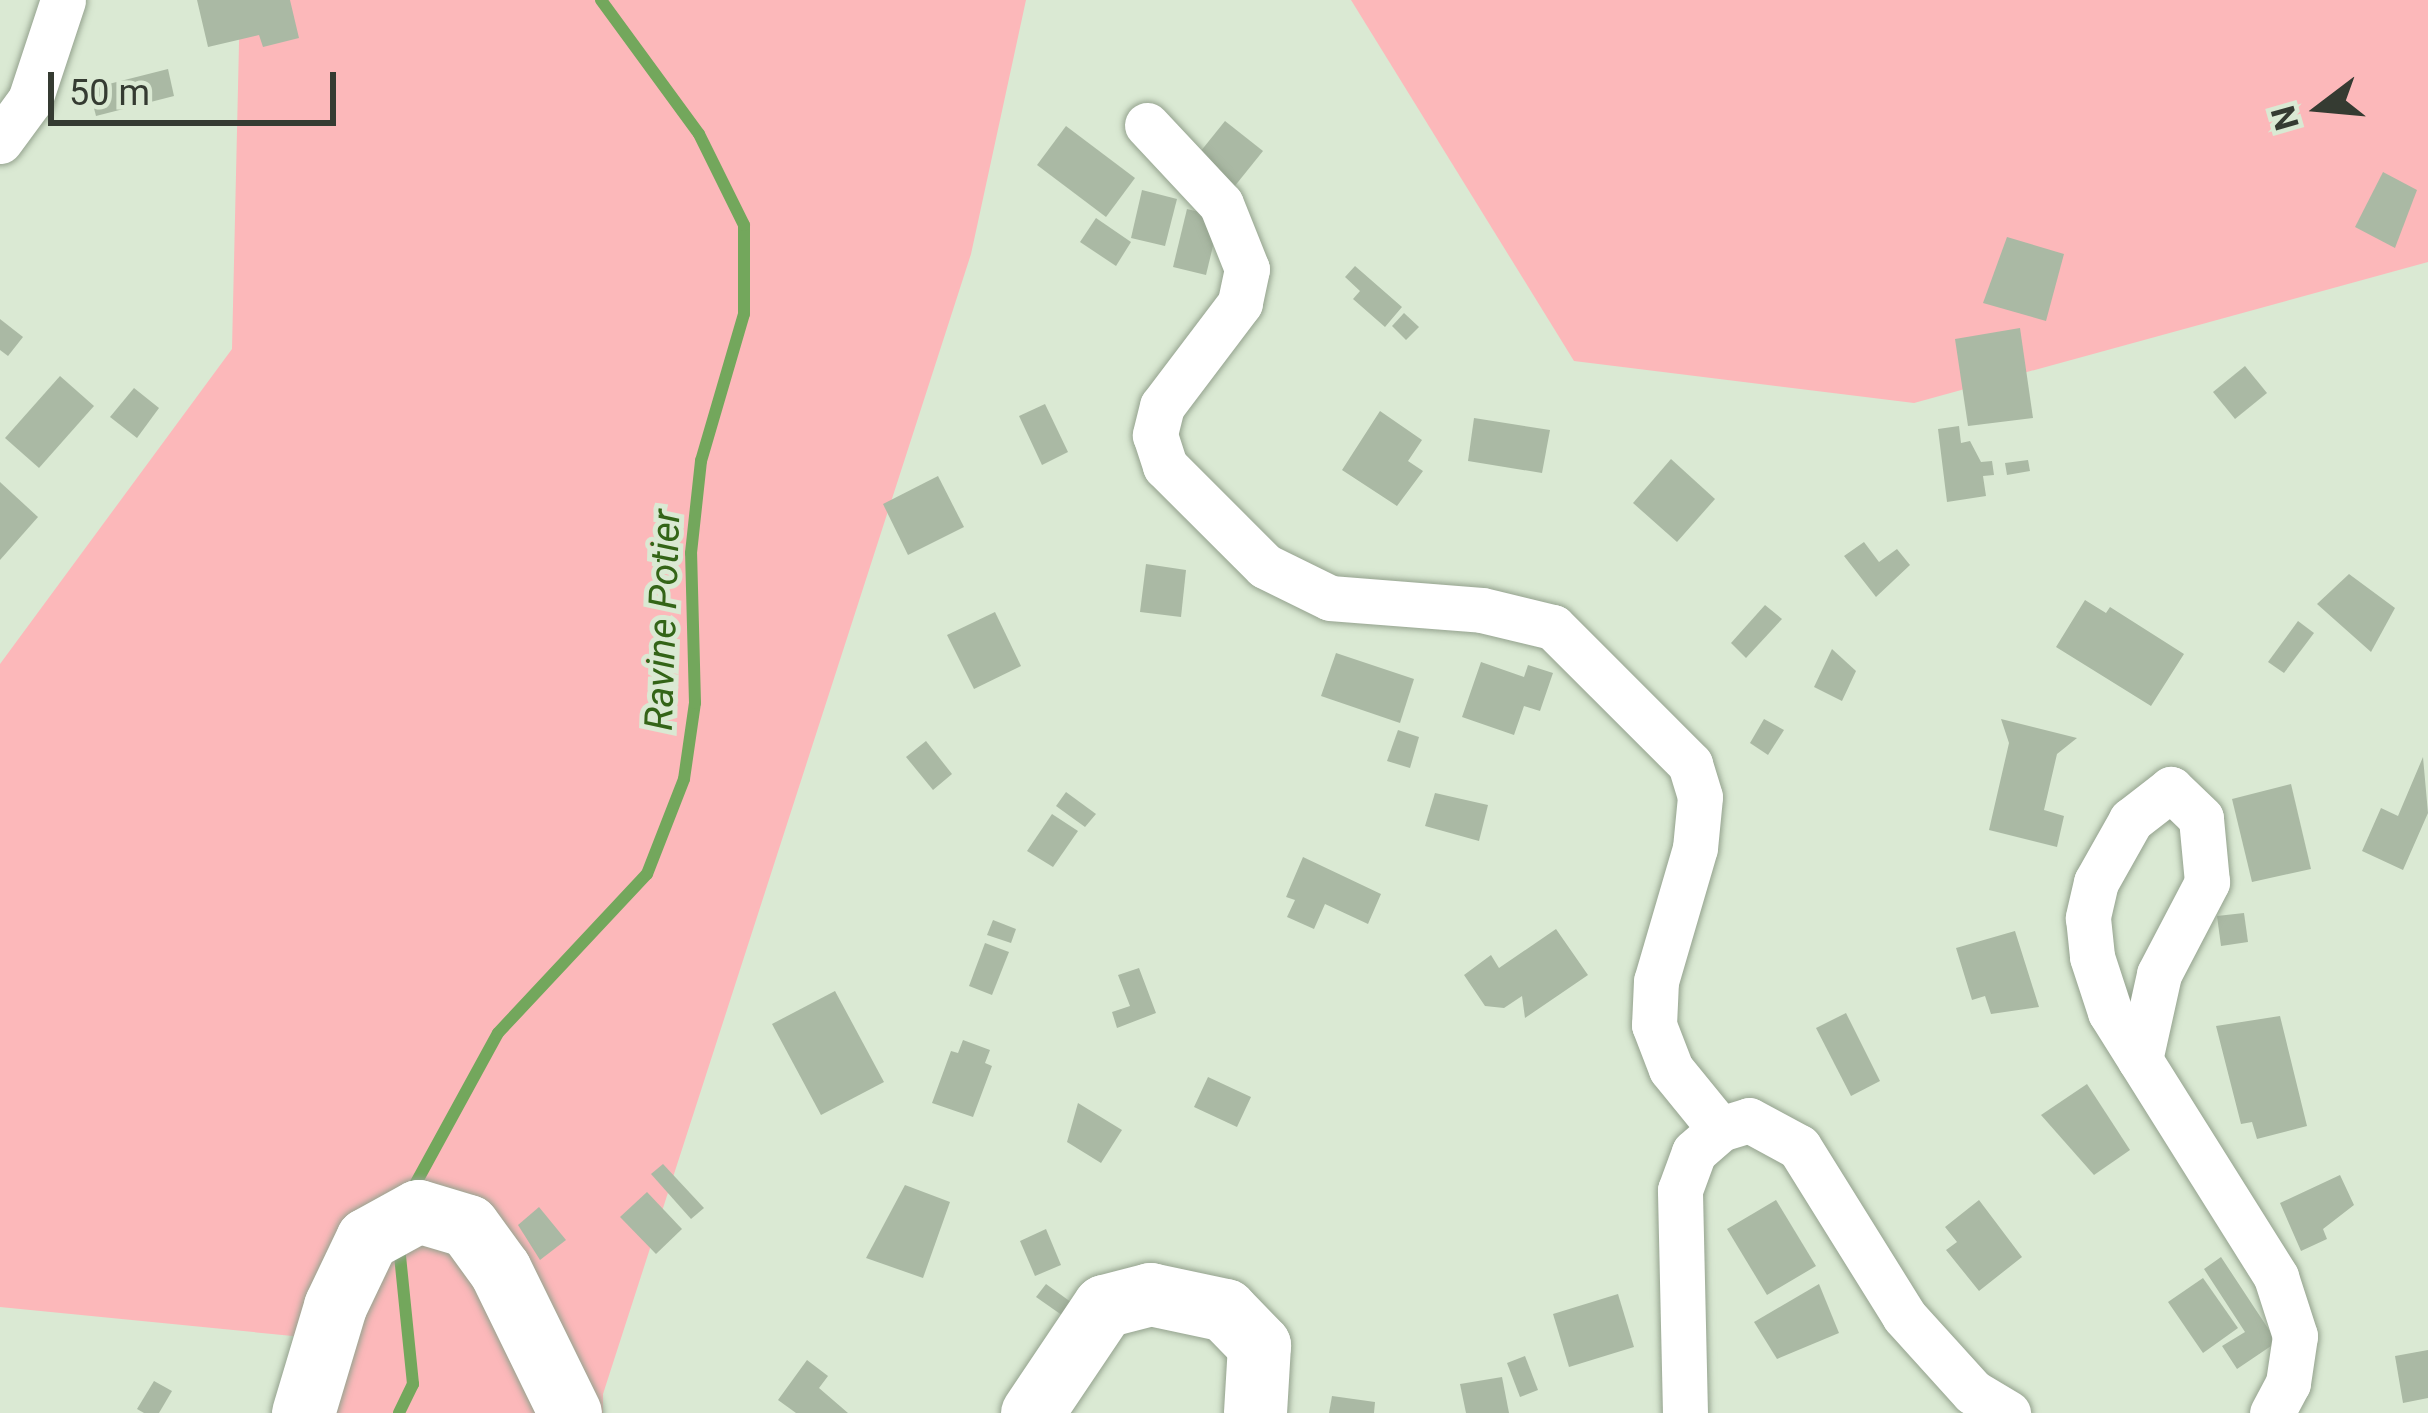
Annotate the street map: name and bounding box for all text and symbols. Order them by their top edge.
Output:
scale bar [54,48,342,122]
north arrow [2260,48,2380,168]
text: 50 m [69,72,150,114]
text: N [2263,101,2307,135]
water label: Ravine Potier [636,509,690,731]

